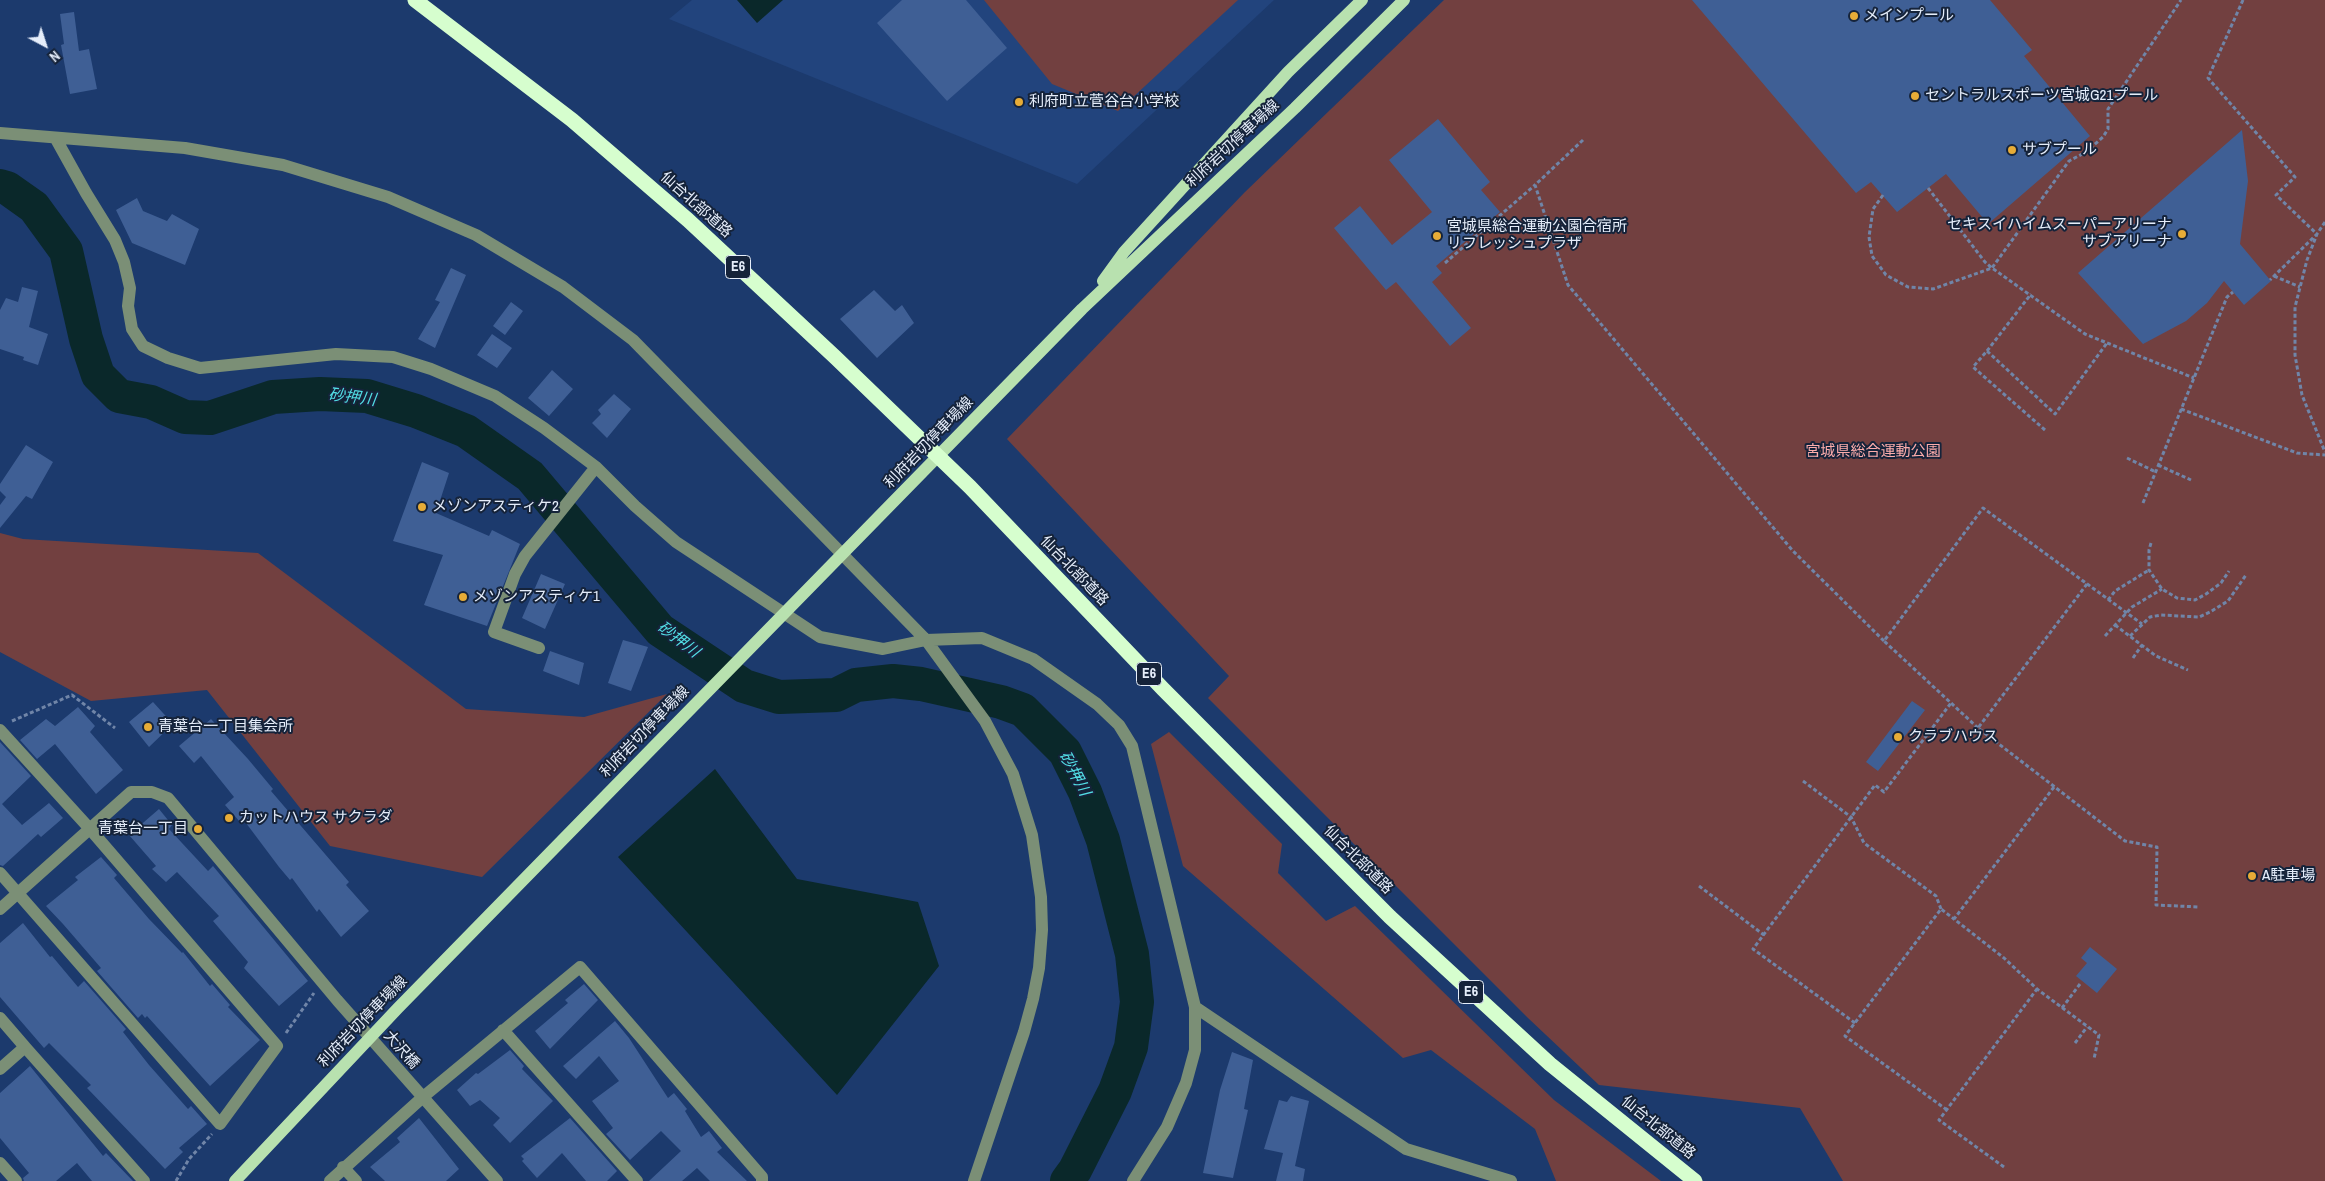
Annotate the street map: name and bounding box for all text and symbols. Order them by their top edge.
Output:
place label: メインプール [1864,7,1954,25]
marker: メインプール [1848,10,1860,22]
north arrow [20,20,70,70]
text: N [46,47,64,66]
place label: セントラルスポーツ宮城G21プール [1925,87,2158,105]
marker: セントラルスポーツ宮城G21プール [1909,90,1921,102]
place label: 利府町立菅谷台小学校 [1029,93,1179,111]
marker: 利府町立菅谷台小学校 [1013,96,1025,108]
street label: 利府岩切停車場線 [1183,96,1283,192]
place label: サブプール [2022,141,2097,159]
marker: サブプール [2006,144,2018,156]
street label: 仙台北部道路 [657,168,735,242]
place label: セキスイハイムスーパーアリーナ サブアリーナ [1947,216,2172,251]
place label: 宮城県総合運動公園合宿所 リフレッシュプラザ [1447,218,1627,253]
marker: セキスイハイムスーパーアリーナ サブアリーナ [2176,228,2188,240]
marker: 宮城県総合運動公園合宿所 リフレッシュプラザ [1431,230,1443,242]
road number: E6 [726,256,750,278]
water label: 砂押川 [327,386,377,410]
street label: 利府岩切停車場線 [881,394,977,492]
park label: 宮城県総合運動公園 [1806,443,1940,461]
place label: メゾンアスティケ2 [432,498,559,516]
marker: メゾンアスティケ2 [416,501,428,513]
street label: 仙台北部道路 [1036,532,1112,610]
place label: メゾンアスティケ1 [473,588,600,606]
marker: メゾンアスティケ1 [457,591,469,603]
water label: 砂押川 [653,618,703,662]
road number: E6 [1136,662,1162,686]
street label: 利府岩切停車場線 [597,683,693,781]
place label: 青葉台一丁目集会所 [158,718,293,736]
marker: 青葉台一丁目集会所 [142,721,154,733]
place label: クラブハウス [1908,728,1998,746]
marker: クラブハウス [1892,731,1904,743]
water label: 砂押川 [1054,748,1094,800]
place label: カットハウス サクラダ [239,809,392,827]
marker: カットハウス サクラダ [223,812,235,824]
place label: 青葉台一丁目 [98,820,188,838]
street label: 仙台北部道路 [1320,822,1396,898]
marker: 青葉台一丁目 [192,823,204,835]
place label: A駐車場 [2262,867,2315,885]
marker: A駐車場 [2246,870,2258,882]
street label: 利府岩切停車場線 [315,973,411,1071]
road number: E6 [1458,980,1484,1004]
street label: 大沢橋 [379,1027,423,1073]
street label: 仙台北部道路 [1617,1093,1699,1163]

